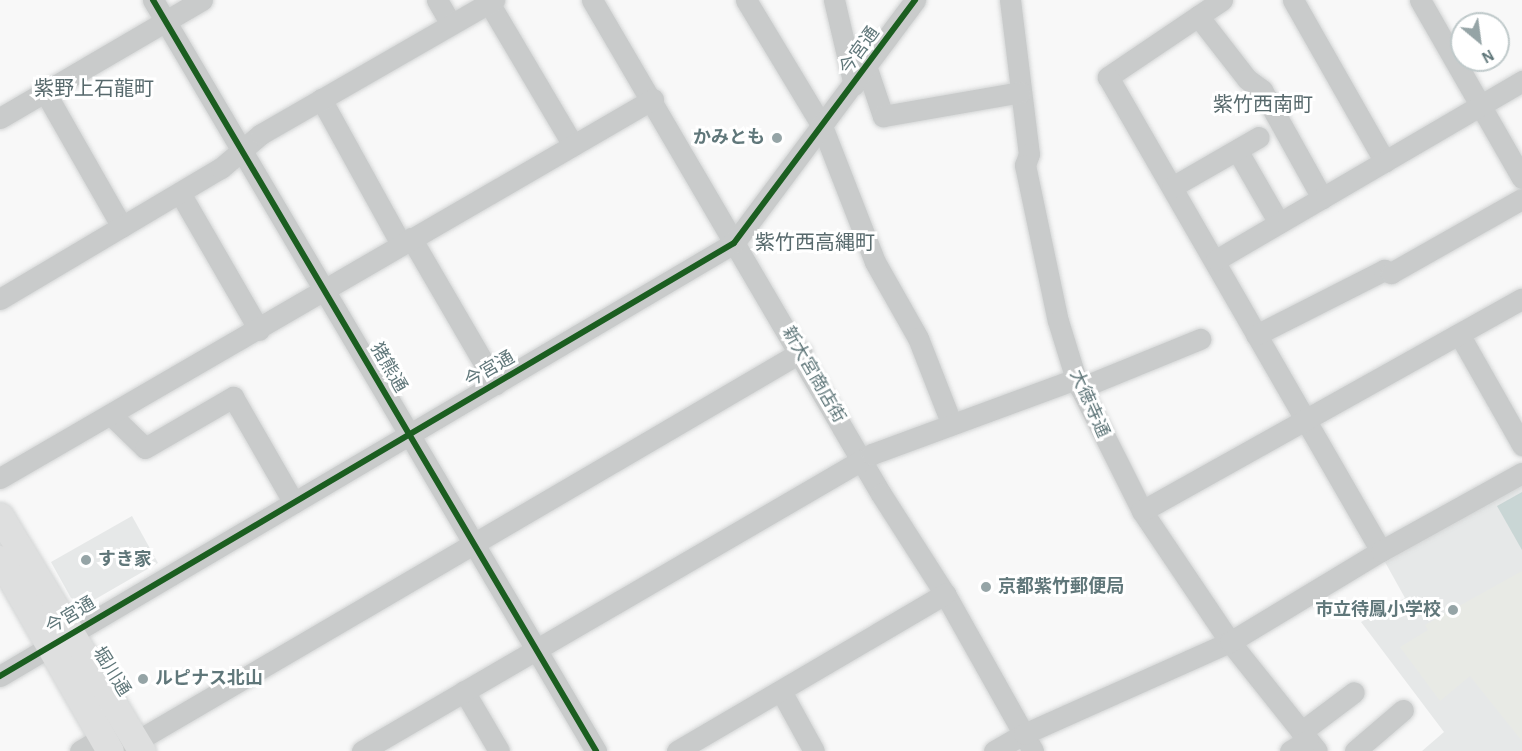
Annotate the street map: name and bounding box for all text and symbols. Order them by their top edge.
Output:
north arrow [1450,12,1510,72]
street label: 今宮通 [835,23,885,79]
text: N [1479,46,1497,66]
district label: 紫野上石龍町 [34,77,154,101]
district label: 紫竹西南町 [1213,93,1313,117]
place label: かみとも [693,127,765,149]
marker: かみとも [770,131,784,145]
district label: 紫竹西高縄町 [755,231,875,255]
street label: 新大宮商店街 [777,323,849,427]
street label: 猪熊通 [365,339,411,397]
street label: 今宮通 [461,347,519,393]
street label: 大徳寺通 [1064,367,1114,441]
place label: すき家 [98,549,152,571]
marker: すき家 [79,553,93,567]
place label: 京都紫竹郵便局 [998,576,1124,598]
marker: 京都紫竹郵便局 [979,580,993,594]
street label: 今宮通 [42,593,100,639]
place label: 市立待鳳小学校 [1315,599,1441,621]
marker: 市立待鳳小学校 [1446,603,1460,617]
street label: 堀川通 [88,643,134,701]
place label: ルピナス北山 [155,668,263,690]
marker: ルピナス北山 [136,672,150,686]

